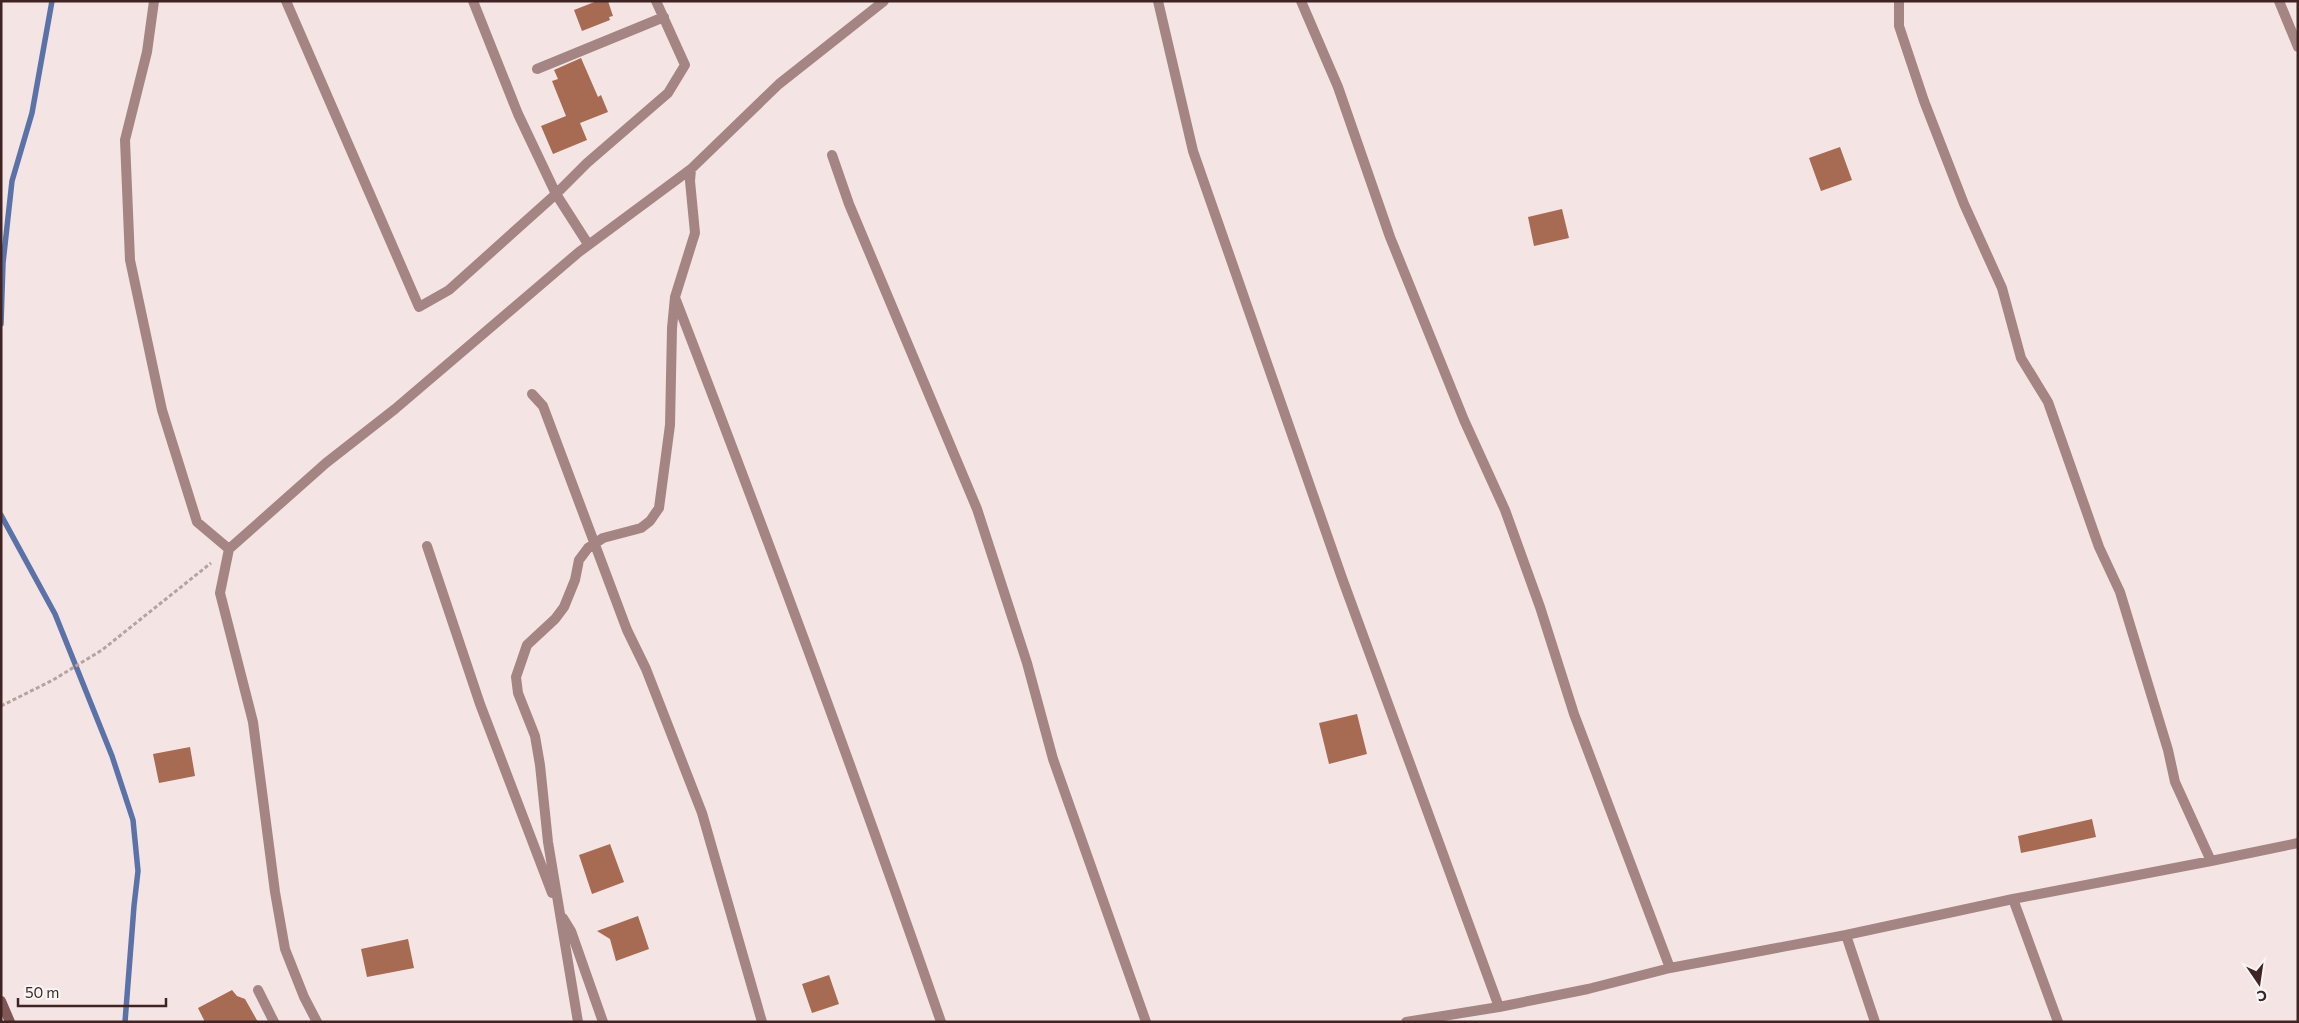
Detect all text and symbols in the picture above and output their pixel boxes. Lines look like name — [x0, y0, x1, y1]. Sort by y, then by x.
north arrow — [2234, 958, 2284, 1008]
scale bar — [18, 976, 165, 1008]
text: 50 m — [25, 983, 59, 1001]
text: С — [2255, 987, 2269, 1006]

